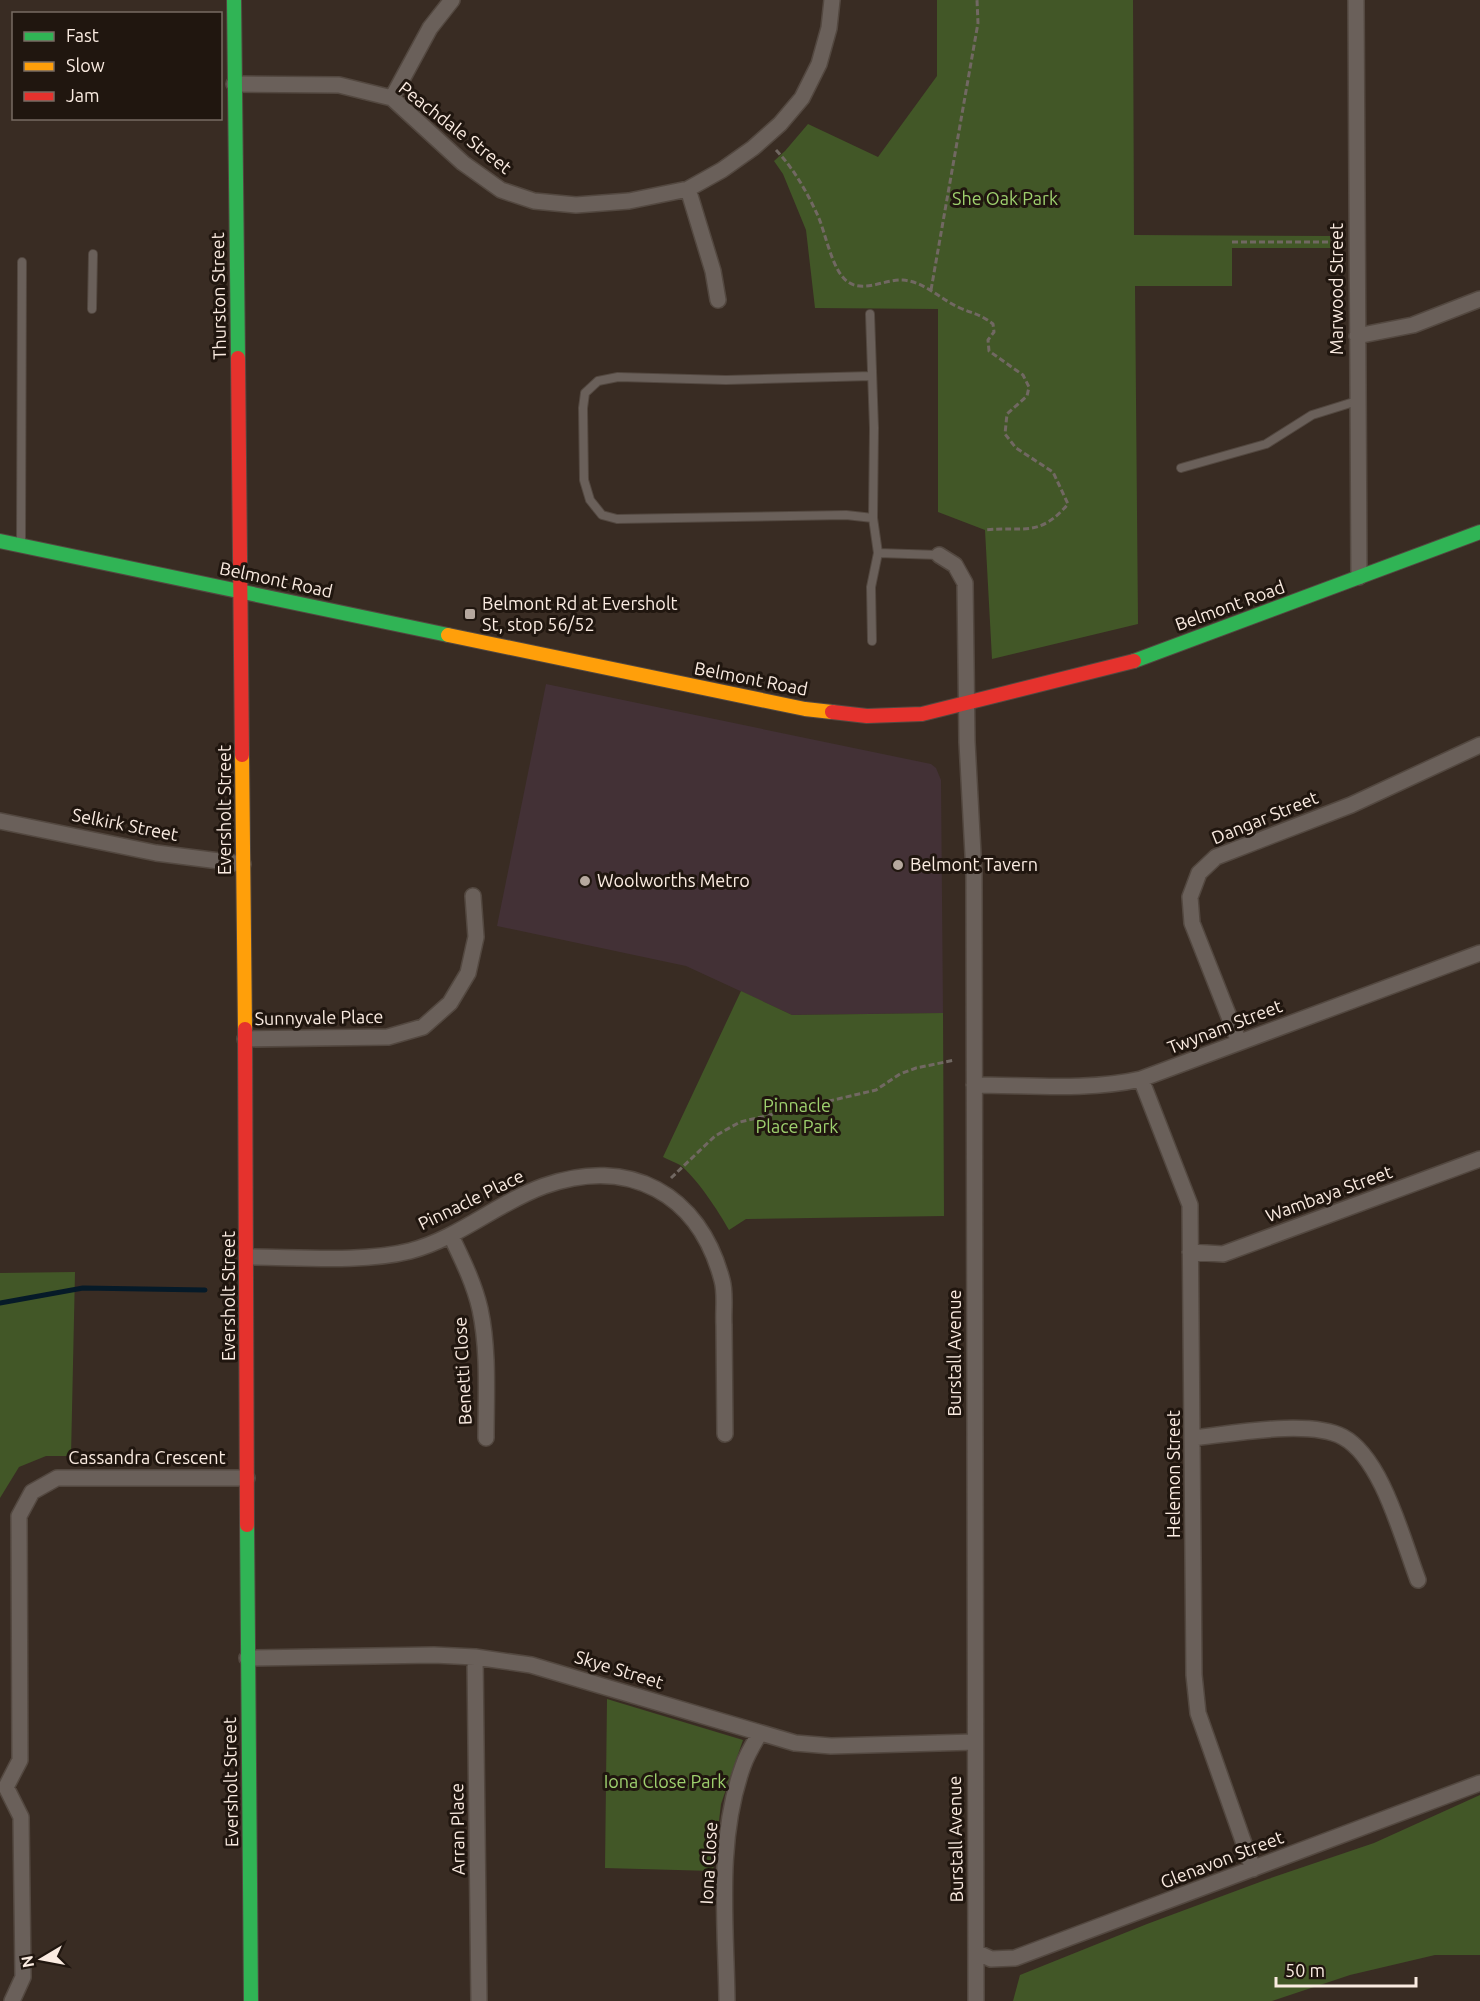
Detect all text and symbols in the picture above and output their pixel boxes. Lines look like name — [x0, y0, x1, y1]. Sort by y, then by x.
legend — [12, 12, 222, 120]
text: Fast — [66, 25, 99, 45]
text: Slow — [66, 55, 105, 75]
street label: Peachdale Street — [395, 77, 516, 177]
text: Jam — [66, 85, 100, 105]
park label: She Oak Park — [952, 188, 1058, 208]
street label: Marwood Street — [1326, 223, 1346, 355]
street label: Thurston Street — [207, 232, 229, 360]
street label: Belmont Road — [218, 557, 335, 601]
street label: Belmont Road — [1172, 576, 1287, 634]
place label: Belmont Rd at Eversholt St, stop 56/52 — [482, 593, 678, 634]
marker: Belmont Rd at Eversholt St, stop 56/52 — [463, 607, 477, 621]
street label: Belmont Road — [693, 657, 810, 699]
street label: Eversholt Street — [214, 745, 234, 875]
street label: Dangar Street — [1208, 787, 1321, 848]
street label: Selkirk Street — [70, 804, 180, 844]
place label: Belmont Tavern — [910, 854, 1038, 874]
marker: Belmont Tavern — [891, 858, 905, 872]
place label: Woolworths Metro — [597, 870, 750, 890]
marker: Woolworths Metro — [578, 874, 592, 888]
street label: Twynam Street — [1164, 995, 1285, 1057]
street label: Sunnyvale Place — [254, 1006, 384, 1028]
park label: Pinnacle Place Park — [756, 1095, 838, 1136]
street label: Wambaya Street — [1263, 1161, 1395, 1225]
street label: Pinnacle Place — [414, 1165, 527, 1233]
street label: Eversholt Street — [218, 1231, 238, 1361]
street label: Burstall Avenue — [944, 1290, 964, 1416]
street label: Benetti Close — [449, 1316, 475, 1426]
street label: Helemon Street — [1163, 1410, 1183, 1538]
street label: Cassandra Crescent — [68, 1447, 226, 1467]
street label: Skye Street — [573, 1646, 666, 1692]
street label: Eversholt Street — [219, 1717, 241, 1847]
park label: Iona Close Park — [604, 1771, 726, 1791]
street label: Burstall Avenue — [944, 1775, 966, 1903]
street label: Arran Place — [446, 1783, 468, 1875]
street label: Iona Close — [696, 1821, 720, 1905]
street label: Glenavon Street — [1157, 1826, 1286, 1892]
north arrow — [12, 1929, 72, 1989]
scale bar — [1276, 1950, 1416, 1988]
text: N — [17, 1954, 37, 1969]
text: 50 m — [1285, 1960, 1325, 1980]

